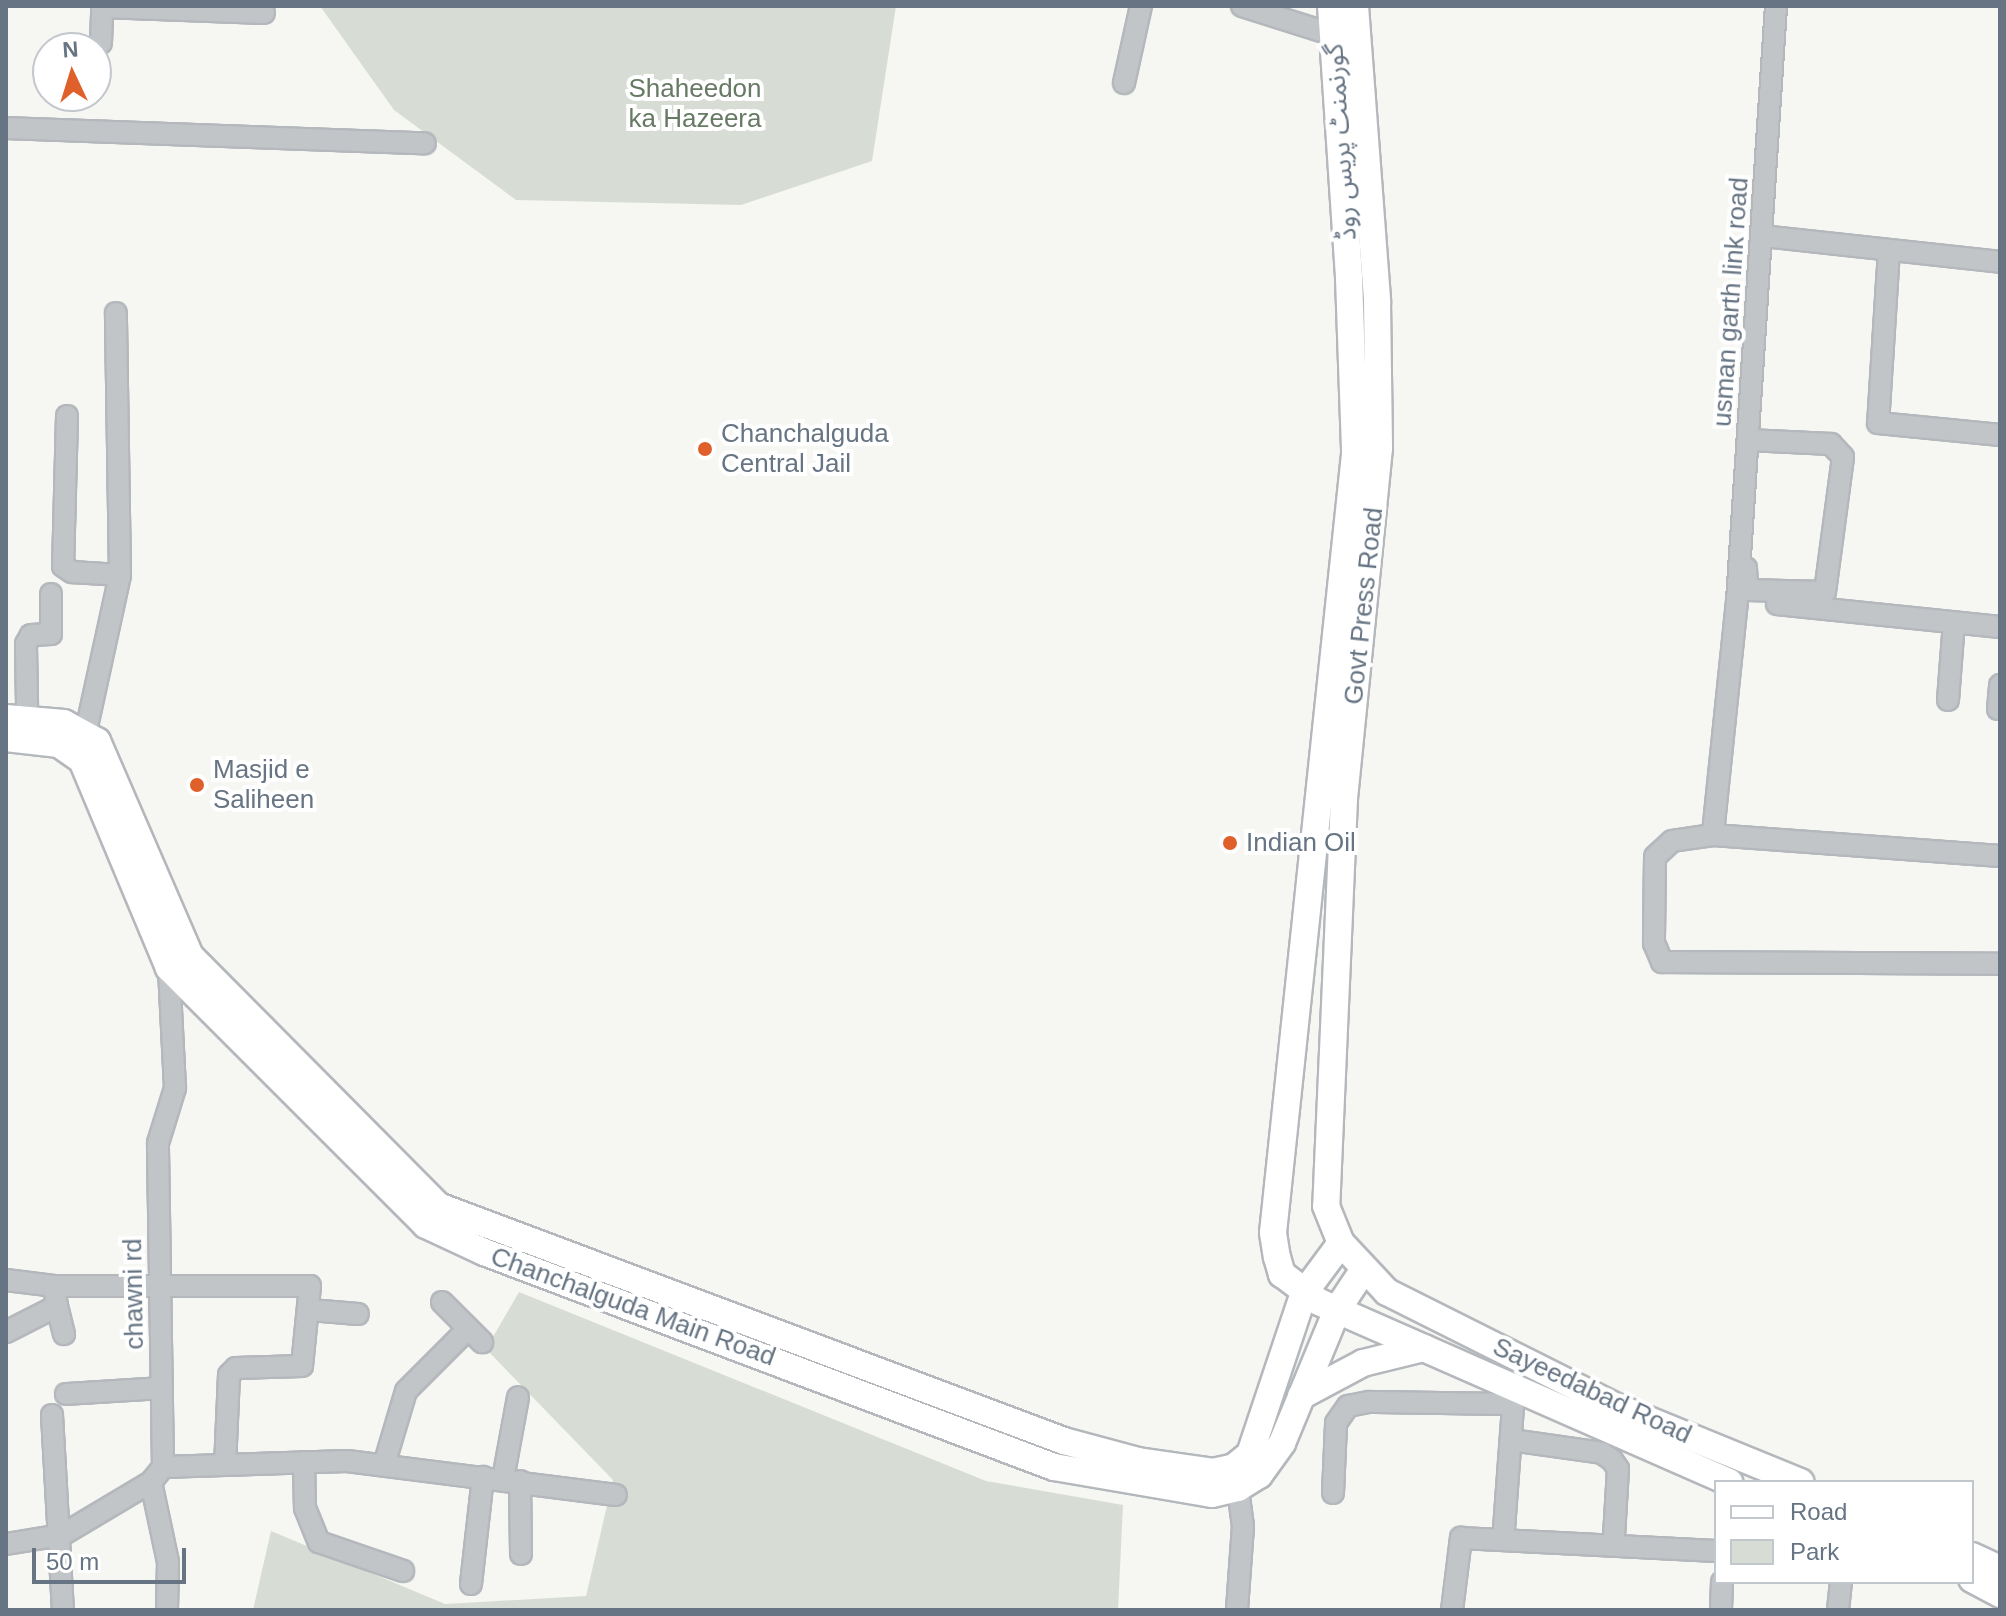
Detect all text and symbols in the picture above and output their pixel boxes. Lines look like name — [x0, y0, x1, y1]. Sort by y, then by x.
north arrow — [32, 32, 112, 112]
text: N — [62, 37, 79, 63]
street label: گورنمنٹ پریس روڈ — [1319, 43, 1363, 241]
park label: Shaheedon ka Hazeera — [628, 73, 762, 134]
street label: usman garth link road — [1707, 176, 1755, 428]
place label: Chanchalguda Central Jail — [721, 418, 889, 480]
marker: Chanchalguda Central Jail — [696, 440, 714, 458]
street label: Govt Press Road — [1338, 506, 1390, 706]
place label: Masjid e Saliheen — [213, 754, 314, 816]
marker: Masjid e Saliheen — [188, 776, 206, 794]
place label: Indian Oil — [1246, 827, 1356, 859]
marker: Indian Oil — [1221, 834, 1239, 852]
street label: chawni rd — [117, 1238, 151, 1350]
street label: Chanchalguda Main Road — [486, 1241, 780, 1373]
street label: Sayeedabad Road — [1488, 1331, 1696, 1451]
legend — [1714, 1480, 1974, 1584]
text: Road — [1790, 1498, 1847, 1525]
scale bar — [36, 1532, 190, 1582]
text: Park — [1790, 1538, 1839, 1565]
text: 50 m — [46, 1548, 99, 1575]

